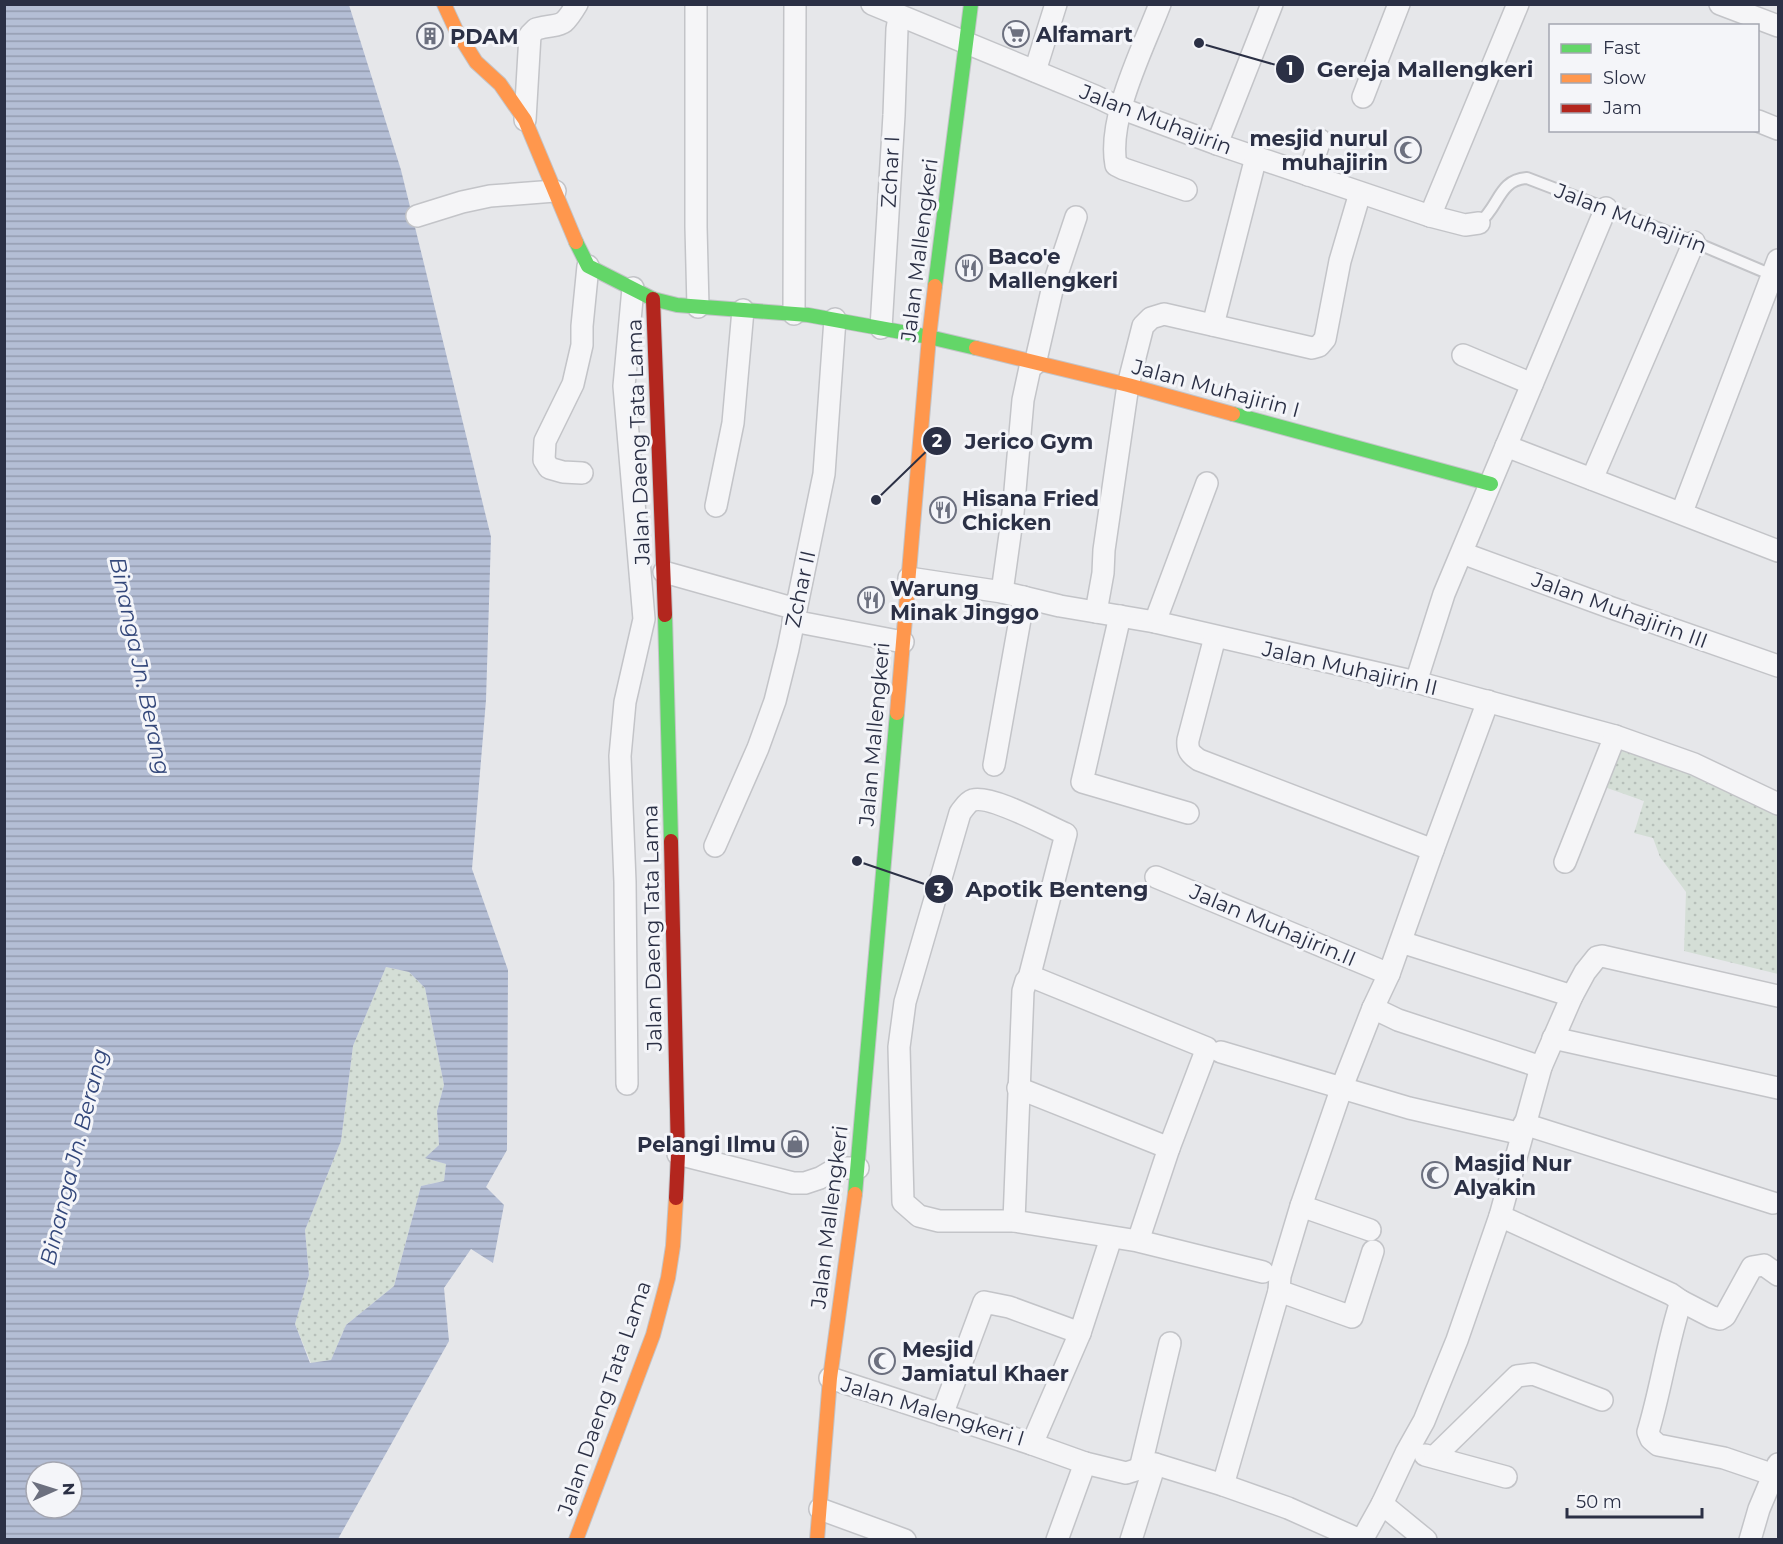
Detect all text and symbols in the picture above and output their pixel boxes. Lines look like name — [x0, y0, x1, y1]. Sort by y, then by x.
supermarket icon: Alfamart — [1001, 19, 1031, 49]
building icon: PDAM — [415, 21, 445, 51]
place label: Alfamart — [1035, 22, 1133, 47]
place label: PDAM — [450, 24, 518, 49]
legend — [1549, 24, 1759, 132]
text: Fast — [1603, 37, 1641, 59]
callout: Gereja Mallengkeri — [1275, 49, 1545, 89]
text: Gereja Mallengkeri — [1317, 56, 1533, 83]
text: 1 — [1286, 58, 1294, 80]
text: Slow — [1603, 67, 1646, 89]
street label: Jalan Muhajirin — [1075, 78, 1236, 160]
text: Jam — [1602, 97, 1642, 119]
place label: mesjid nurul muhajirin — [1250, 126, 1388, 175]
street label: Zchar I — [876, 135, 904, 209]
mosque icon: mesjid nurul muhajirin — [1393, 135, 1423, 165]
street label: Jalan Mallengkeri — [895, 157, 943, 344]
street label: Jalan Muhajirin — [1550, 177, 1711, 259]
place label: Baco'e Mallengkeri — [988, 244, 1118, 293]
restaurant icon: Baco'e Mallengkeri — [954, 253, 984, 283]
street label: Jalan Daeng Tata Lama — [621, 318, 655, 567]
street label: Jalan Muhajirin I — [1128, 353, 1303, 422]
callout: Jerico Gym — [922, 421, 1105, 461]
text: Jerico Gym — [964, 428, 1093, 455]
text: 2 — [932, 430, 943, 452]
place label: Hisana Fried Chicken — [962, 486, 1099, 535]
restaurant icon: Hisana Fried Chicken — [928, 495, 958, 525]
street label: Zchar II — [780, 548, 820, 630]
water label: Binanga Jn. Berang — [104, 554, 176, 778]
street label: Jalan Muhajirin III — [1528, 566, 1711, 653]
place label: Warung Minak Jinggo — [890, 576, 1039, 625]
restaurant icon: Warung Minak Jinggo — [856, 585, 886, 615]
street label: Jalan Muhajirin II — [1259, 635, 1440, 700]
street label: Jalan Mallengkeri — [853, 641, 894, 828]
street label: Jalan Daeng Tata Lama — [637, 805, 667, 1052]
callout: Apotik Benteng — [924, 869, 1161, 909]
text: Apotik Benteng — [965, 876, 1148, 903]
street label: Jalan Muhajirin.II — [1185, 878, 1360, 971]
text: 3 — [933, 879, 945, 901]
water label: Binanga Jn. Berang — [34, 1046, 114, 1268]
street label: Jalan Mallengkeri — [805, 1124, 853, 1311]
shop icon: Pelangi Ilmu — [780, 1129, 810, 1159]
place label: Pelangi Ilmu — [637, 1132, 776, 1157]
place label: Masjid Nur Alyakin — [1453, 1151, 1572, 1200]
mosque icon: Masjid Nur Alyakin — [1420, 1160, 1450, 1190]
street label: Jalan Daeng Tata Lama — [552, 1277, 656, 1520]
place label: Mesjid Jamiatul Khaer — [901, 1337, 1069, 1386]
mosque icon: Mesjid Jamiatul Khaer — [867, 1346, 897, 1376]
street label: Jalan Malengkeri I — [837, 1371, 1028, 1451]
north arrow — [24, 1460, 84, 1520]
scale bar — [1567, 1481, 1702, 1519]
text: N — [59, 1482, 78, 1496]
text: 50 m — [1576, 1491, 1622, 1513]

